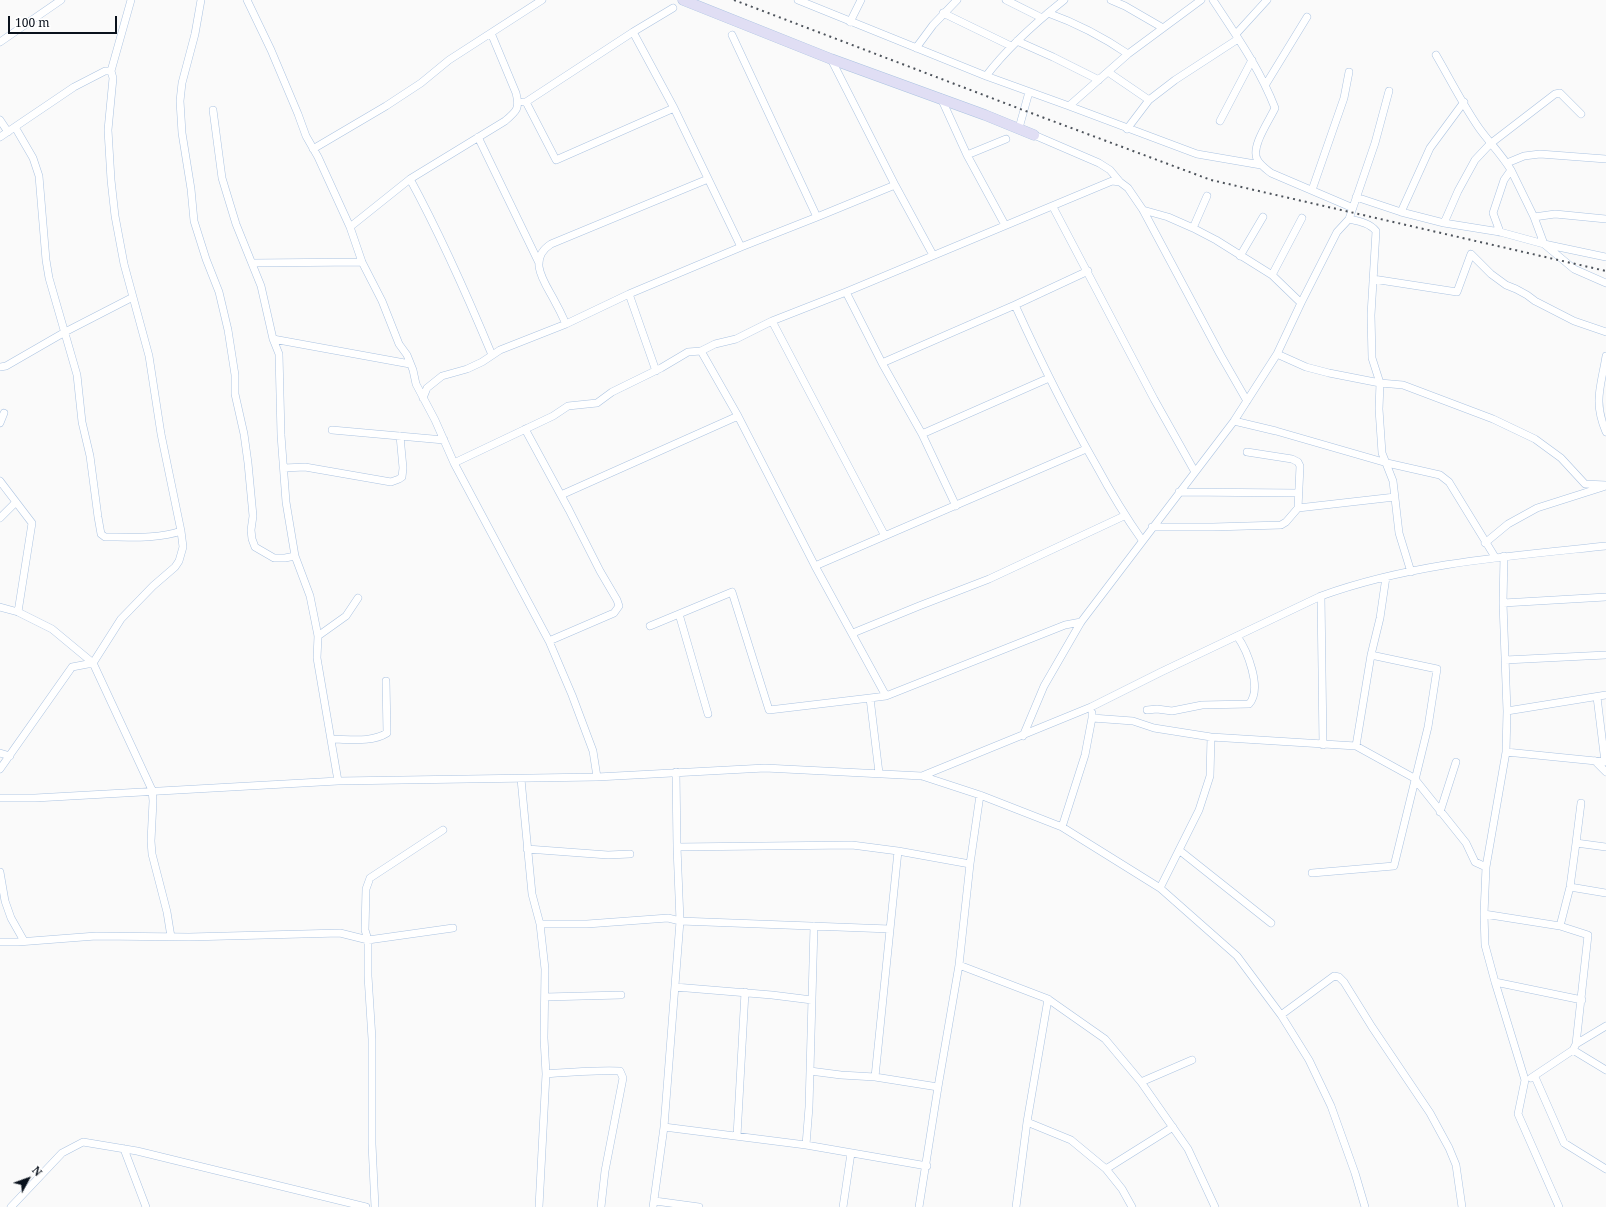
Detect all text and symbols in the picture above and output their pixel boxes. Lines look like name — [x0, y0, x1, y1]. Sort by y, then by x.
scale bar — [10, 8, 119, 34]
text: 100 m — [15, 14, 50, 31]
north arrow — [8, 1159, 48, 1199]
text: N — [29, 1163, 46, 1179]

